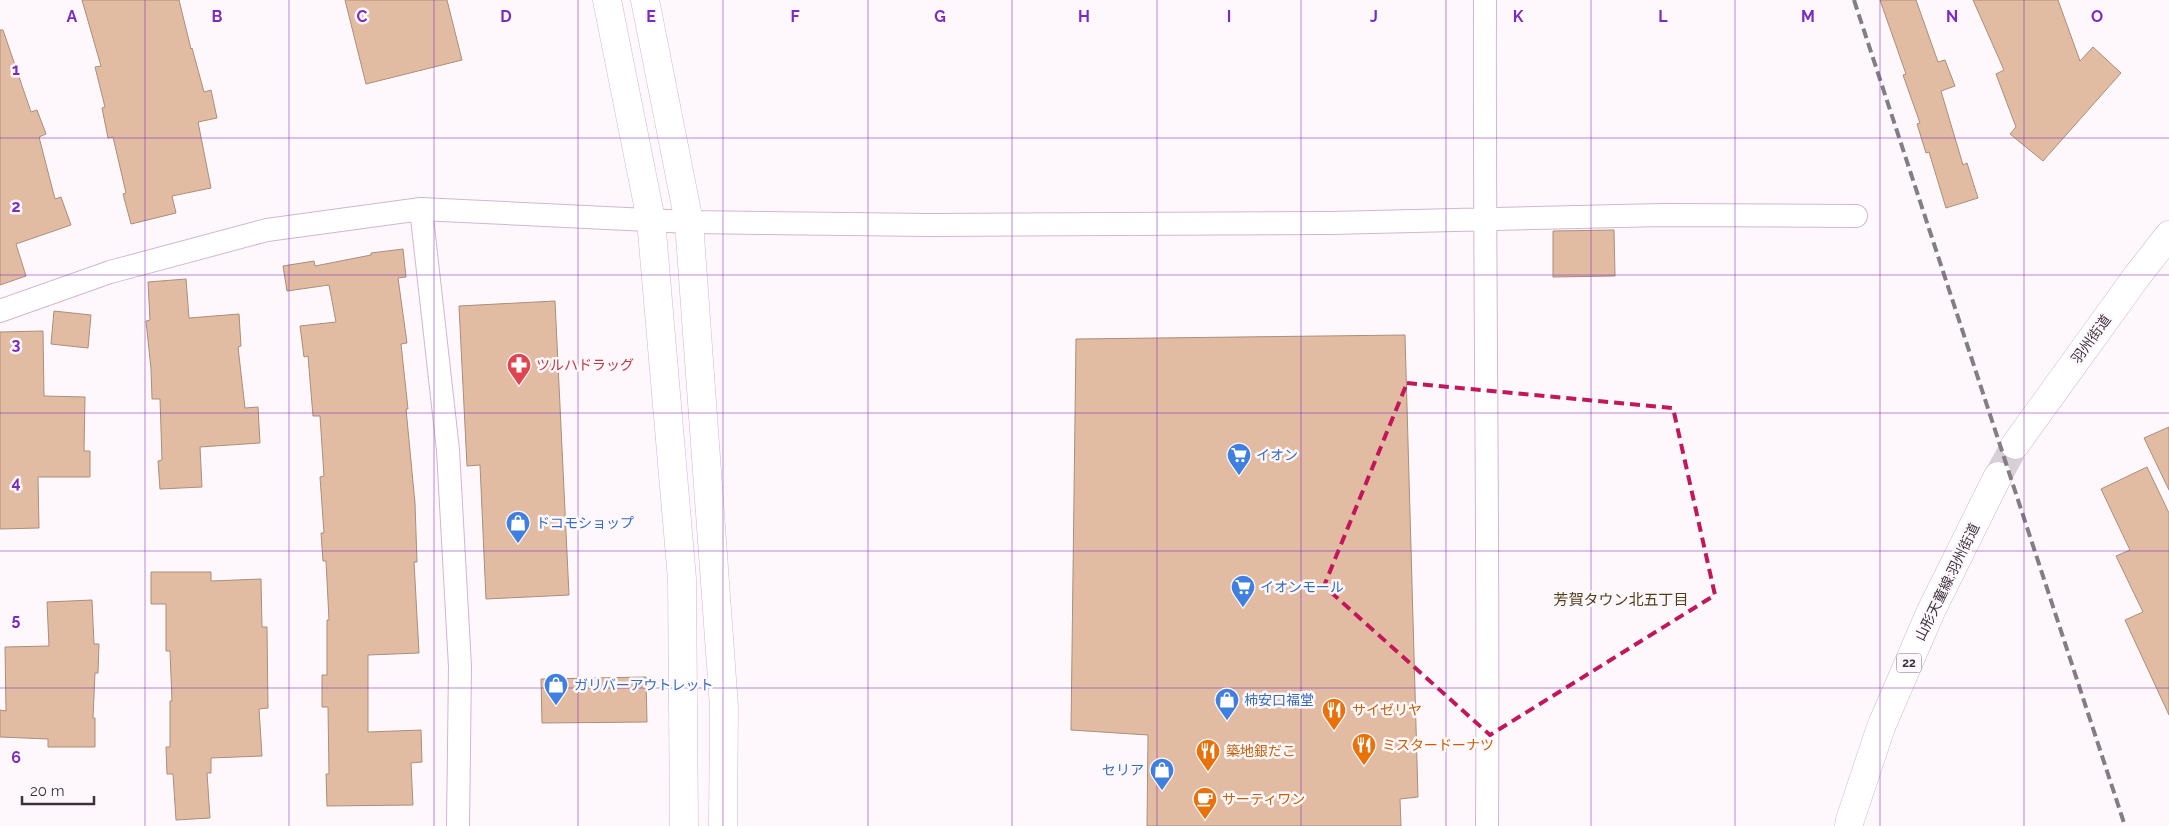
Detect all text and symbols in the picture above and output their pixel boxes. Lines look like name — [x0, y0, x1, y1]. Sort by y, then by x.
text: A — [67, 7, 78, 26]
text: B — [212, 7, 223, 26]
text: C — [357, 7, 368, 26]
text: D — [500, 7, 512, 26]
text: E — [646, 7, 656, 26]
text: F — [790, 7, 800, 26]
text: G — [934, 7, 946, 26]
text: H — [1078, 7, 1090, 26]
text: I — [1227, 7, 1231, 26]
text: J — [1370, 7, 1378, 26]
text: K — [1513, 7, 1524, 26]
text: L — [1658, 7, 1668, 26]
text: M — [1801, 7, 1815, 26]
text: N — [1946, 7, 1958, 26]
text: O — [2091, 7, 2103, 26]
text: 1 — [12, 60, 20, 79]
text: 2 — [11, 197, 21, 216]
street label: 羽州街道 — [2068, 312, 2114, 366]
text: 3 — [12, 335, 21, 354]
pharmacy icon: ツルハドラッグ — [506, 352, 532, 386]
place label: ツルハドラッグ — [536, 357, 634, 373]
supermarket icon: イオン — [1226, 442, 1252, 476]
place label: イオン — [1256, 447, 1298, 463]
text: 4 — [11, 473, 21, 492]
shop icon: ドコモショップ — [505, 510, 531, 544]
place label: ドコモショップ — [536, 515, 634, 531]
street label: 山形天童線;羽州街道 — [1912, 521, 1982, 643]
supermarket icon: イオンモール — [1230, 574, 1256, 608]
place label: イオンモール — [1260, 579, 1344, 595]
district label: 芳賀タウン北五丁目 — [1553, 591, 1689, 609]
text: 5 — [12, 610, 21, 629]
road number: 22 — [1896, 654, 1922, 672]
shop icon: ガリバーアウトレット — [543, 672, 569, 706]
place label: ガリバーアウトレット — [574, 677, 713, 693]
shop icon: 柿安口福堂 — [1214, 687, 1240, 721]
place label: 柿安口福堂 — [1244, 692, 1314, 708]
restaurant icon: サイゼリヤ — [1321, 697, 1347, 731]
place label: サイゼリヤ — [1352, 702, 1422, 718]
restaurant icon: ミスタードーナツ — [1351, 732, 1377, 766]
place label: ミスタードーナツ — [1382, 737, 1494, 753]
restaurant icon: 築地銀だこ — [1195, 738, 1221, 772]
place label: 築地銀だこ — [1226, 743, 1296, 759]
text: 6 — [11, 748, 21, 767]
shop icon: セリア — [1149, 757, 1175, 791]
place label: セリア — [1102, 762, 1144, 778]
scale bar — [22, 774, 95, 806]
text: 20 m — [30, 782, 65, 800]
cafe icon: サーティワン — [1192, 786, 1218, 820]
place label: サーティワン — [1222, 791, 1305, 807]

